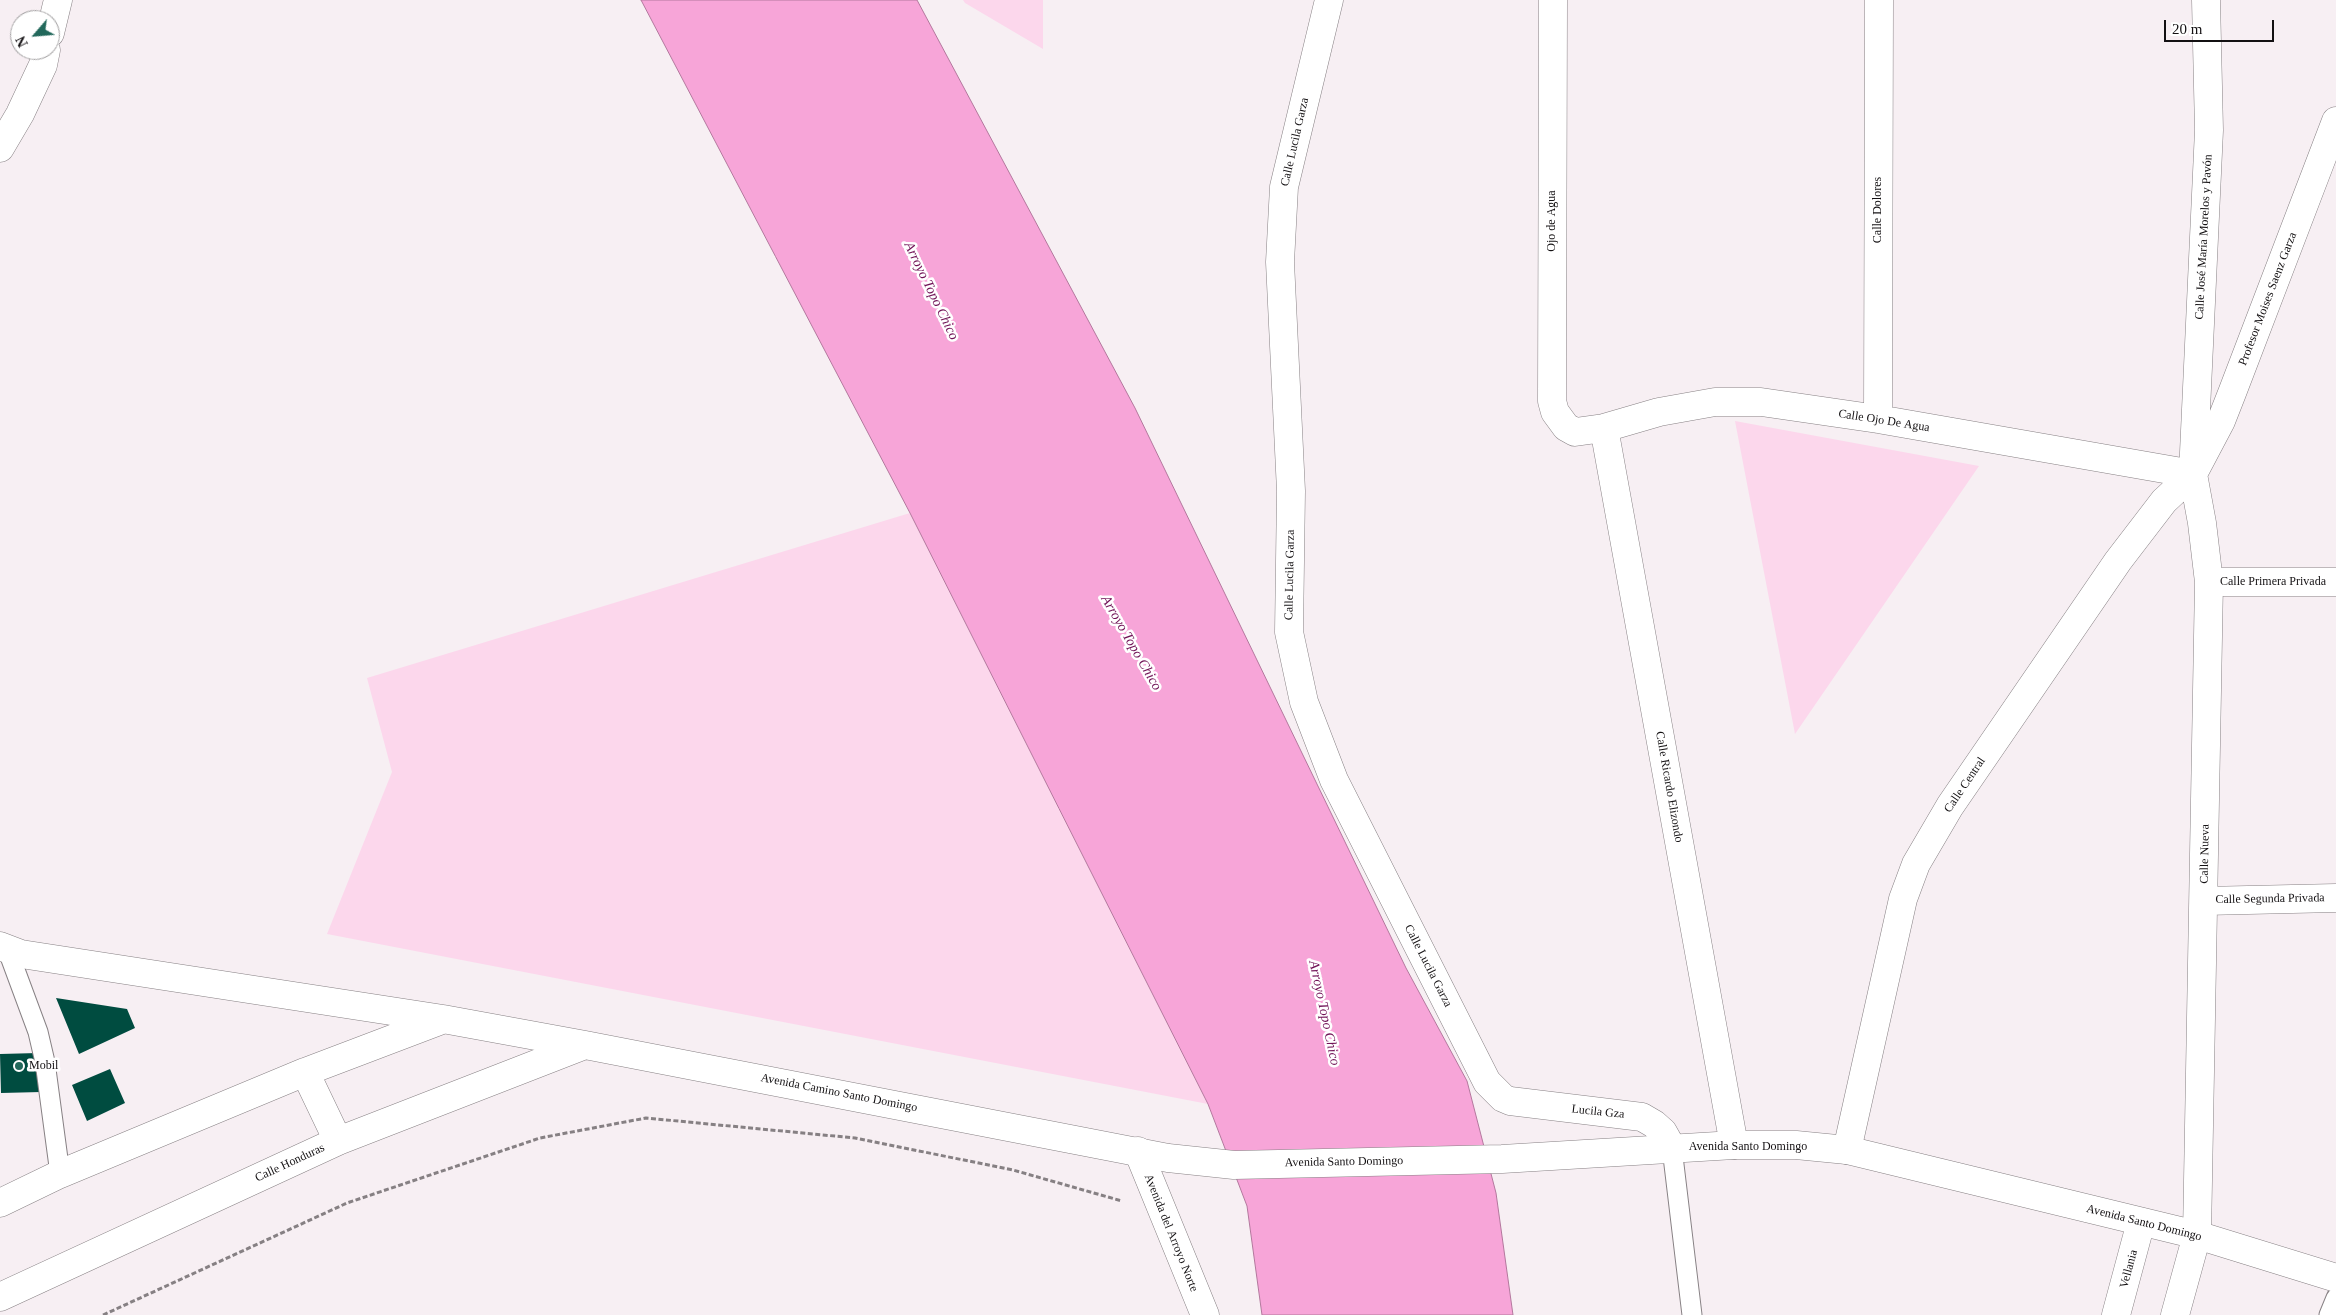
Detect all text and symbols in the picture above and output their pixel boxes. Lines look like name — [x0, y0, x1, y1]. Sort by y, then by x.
north arrow — [10, 10, 60, 60]
scale bar — [2166, 10, 2276, 42]
text: 20 m — [2172, 21, 2202, 37]
text: N — [13, 34, 31, 49]
street label: Calle Lucila Garza — [1278, 96, 1312, 188]
street label: Calle José María Morelos y Pavón — [2192, 154, 2216, 320]
street label: Calle Dolores — [1871, 177, 1885, 243]
street label: Ojo de Agua — [1545, 190, 1559, 252]
street label: Profesor Moises Saenz Garza — [2236, 230, 2300, 368]
water label: Arroyo Topo Chico — [900, 239, 962, 343]
street label: Calle Ojo De Agua — [1837, 407, 1931, 435]
street label: Calle Lucila Garza — [1282, 530, 1298, 620]
street label: Calle Primera Privada — [2220, 575, 2326, 589]
water label: Arroyo Topo Chico — [1097, 592, 1165, 694]
street label: Calle Ricardo Elizondo — [1652, 730, 1686, 844]
street label: Calle Central — [1941, 755, 1989, 815]
street label: Calle Nueva — [2197, 824, 2213, 884]
street label: Calle Segunda Privada — [2215, 891, 2325, 907]
street label: Calle Lucila Garza — [1401, 922, 1455, 1010]
water label: Arroyo Topo Chico — [1305, 959, 1343, 1067]
place label: Mobil — [29, 1059, 58, 1073]
marker: Mobil — [13, 1060, 25, 1072]
street label: Avenida Camino Santo Domingo — [759, 1071, 919, 1115]
street label: Lucila Gza — [1571, 1102, 1625, 1122]
street label: Avenida Santo Domingo — [1689, 1140, 1807, 1154]
street label: Calle Honduras — [253, 1141, 327, 1185]
street label: Avenida Santo Domingo — [1285, 1154, 1403, 1170]
street label: Avenida del Arroyo Norte — [1141, 1172, 1201, 1294]
street label: Avenida Santo Domingo — [2085, 1202, 2203, 1244]
street label: Vellania — [2117, 1248, 2141, 1290]

